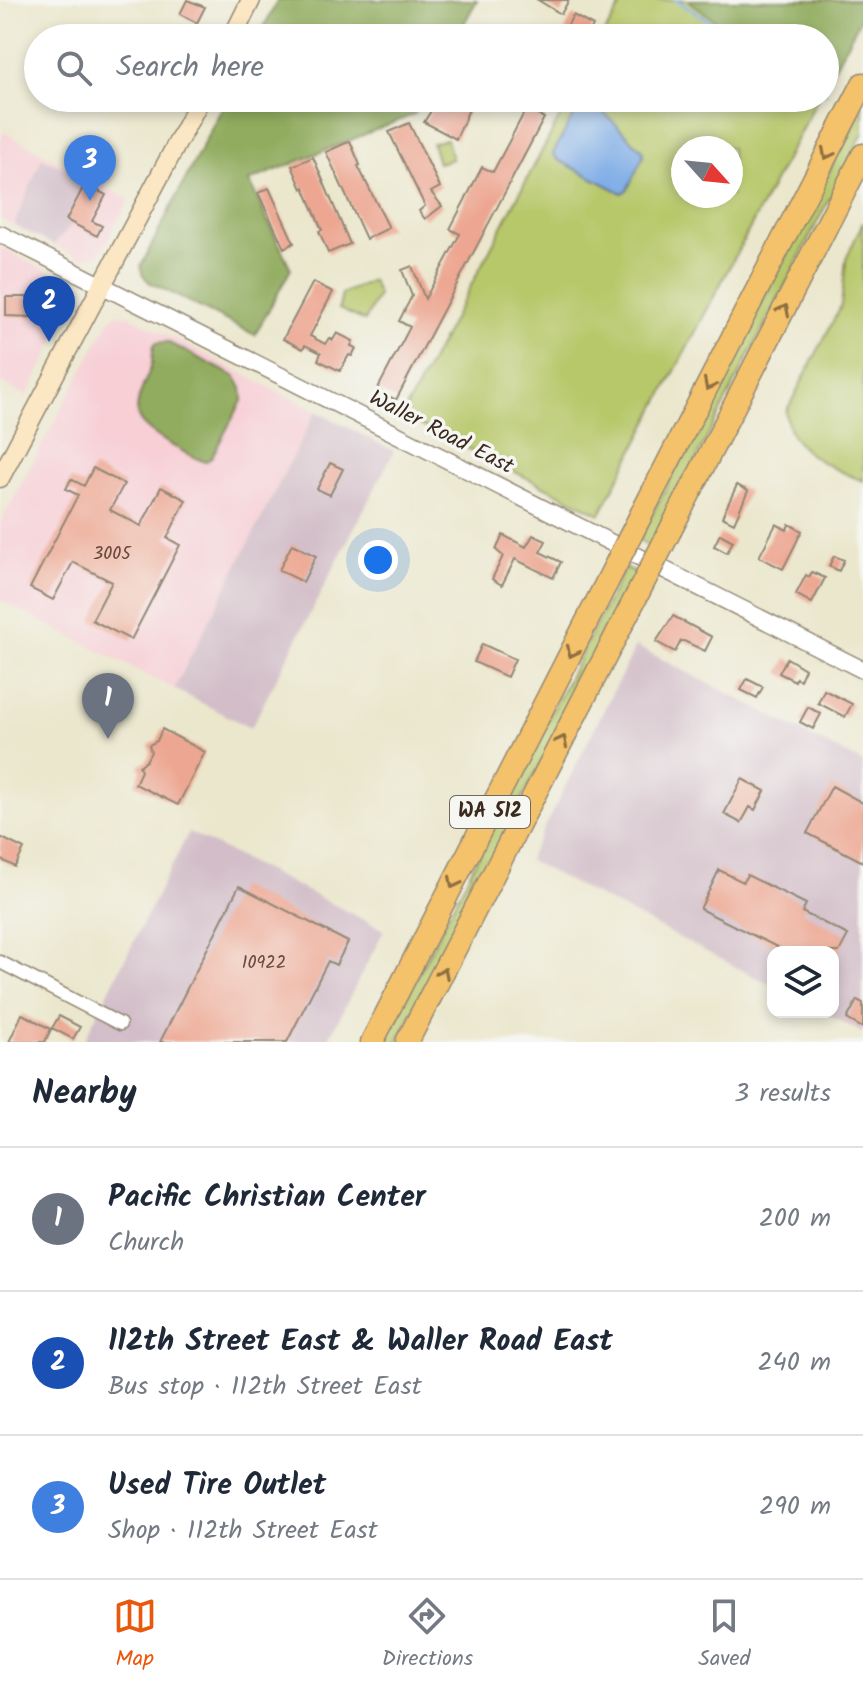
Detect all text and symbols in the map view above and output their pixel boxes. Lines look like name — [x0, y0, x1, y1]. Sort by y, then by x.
search box — [24, 24, 839, 112]
text: Search here — [116, 44, 264, 92]
icon: search — [52, 46, 96, 90]
pin: 3 — [64, 135, 116, 201]
north arrow — [671, 136, 743, 208]
one-way arrow — [822, 145, 837, 160]
pin: 2 — [23, 276, 75, 342]
one-way arrow — [774, 304, 789, 318]
one-way arrow — [703, 376, 718, 391]
street label: Waller Road East — [363, 381, 520, 485]
house number: 3005 — [93, 540, 132, 569]
your location — [358, 540, 398, 580]
one-way arrow — [567, 643, 582, 658]
pin: 1 — [82, 673, 134, 739]
one-way arrow — [552, 735, 568, 750]
road number: WA 512 — [450, 796, 530, 828]
one-way arrow — [448, 874, 463, 889]
map controls — [767, 946, 839, 1018]
button: layers — [767, 946, 839, 1018]
house number: 10922 — [242, 949, 286, 978]
one-way arrow — [433, 966, 449, 981]
text: Nearby — [32, 1067, 137, 1121]
text: 3 results — [734, 1073, 831, 1115]
text: Pacific Christian Center — [108, 1174, 426, 1222]
text: 1 — [54, 1198, 62, 1240]
text: 200 m — [759, 1198, 831, 1240]
text: Church — [108, 1222, 184, 1264]
text: 112th Street East & Waller Road East — [108, 1318, 613, 1366]
text: 2 — [50, 1342, 66, 1384]
text: 240 m — [757, 1342, 831, 1384]
text: Bus stop · 112th Street East — [108, 1366, 422, 1408]
text: Used Tire Outlet — [108, 1462, 326, 1510]
text: 3 — [51, 1486, 65, 1528]
text: 290 m — [759, 1486, 831, 1528]
text: Shop · 112th Street East — [108, 1510, 378, 1552]
tab: Map — [113, 1594, 157, 1677]
tab: Directions — [382, 1594, 473, 1677]
tab: Saved — [698, 1594, 750, 1677]

